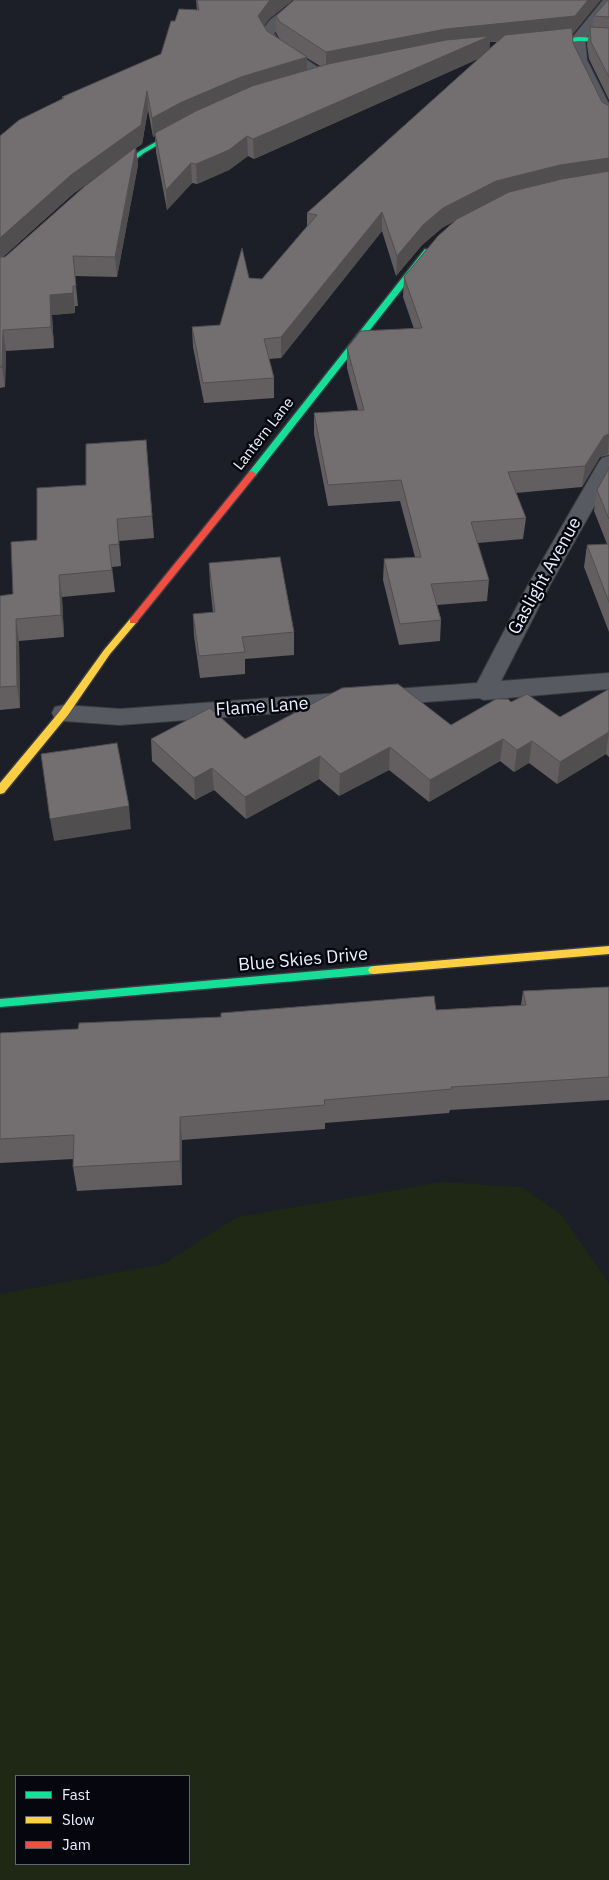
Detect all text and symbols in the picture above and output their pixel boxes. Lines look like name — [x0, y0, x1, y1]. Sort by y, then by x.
street label: Lantern Lane — [230, 394, 298, 474]
street label: Gaslight Avenue — [504, 514, 586, 638]
street label: Flame Lane — [215, 693, 309, 721]
street label: Blue Skies Drive — [237, 944, 369, 976]
legend — [15, 1775, 190, 1865]
text: Fast — [62, 1785, 90, 1804]
text: Slow — [62, 1810, 95, 1829]
text: Jam — [62, 1835, 91, 1854]

